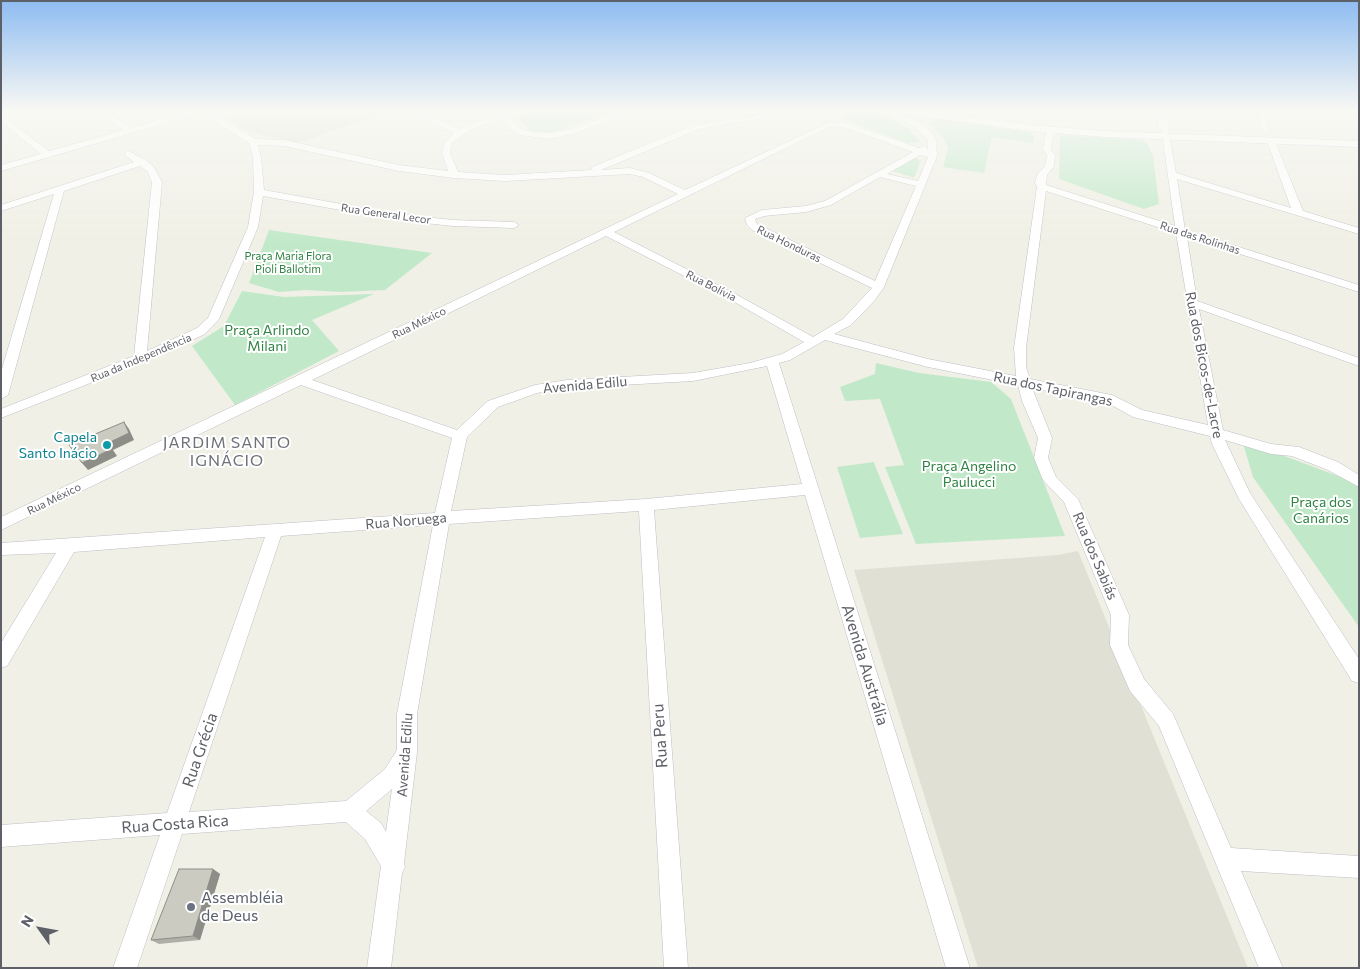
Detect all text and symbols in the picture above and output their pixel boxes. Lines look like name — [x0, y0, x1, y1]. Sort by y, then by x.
street label: Rua General Lecor — [340, 201, 432, 227]
street label: Rua das Rolinhas — [1158, 219, 1242, 257]
street label: Rua Honduras — [755, 223, 823, 265]
park label: Praça Maria Flora Pioli Ballotim — [244, 249, 332, 275]
street label: Rua Bolívia — [684, 268, 738, 304]
street label: Rua dos Bicos-de-Lacre — [1182, 290, 1226, 440]
street label: Rua México — [390, 304, 448, 342]
park label: Praça Arlindo Milani — [224, 322, 310, 354]
street label: Rua da Independência — [89, 331, 193, 385]
street label: Rua dos Tapirangas — [992, 368, 1114, 410]
street label: Avenida Edilu — [542, 373, 628, 397]
place label: Capela Santo Inácio — [19, 429, 97, 462]
district label: JARDIM SANTO IGNÁCIO — [161, 433, 293, 471]
marker: Capela Santo Inácio — [101, 439, 113, 451]
park label: Praça Angelino Paulucci — [922, 458, 1016, 491]
street label: Rua México — [25, 480, 83, 518]
park label: Praça dos Canários — [1290, 494, 1352, 526]
street label: Rua Noruega — [365, 509, 447, 533]
street label: Rua dos Sabiás — [1069, 510, 1121, 602]
street label: Avenida Austrália — [837, 602, 893, 728]
street label: Rua Peru — [648, 703, 672, 769]
street label: Rua Grécia — [178, 710, 222, 790]
street label: Avenida Edilu — [394, 712, 416, 798]
street label: Rua Costa Rica — [121, 811, 229, 837]
place label: Assembléia de Deus — [201, 888, 283, 926]
marker: Assembléia de Deus — [185, 901, 197, 913]
north arrow — [15, 904, 65, 954]
text: N — [17, 912, 37, 930]

